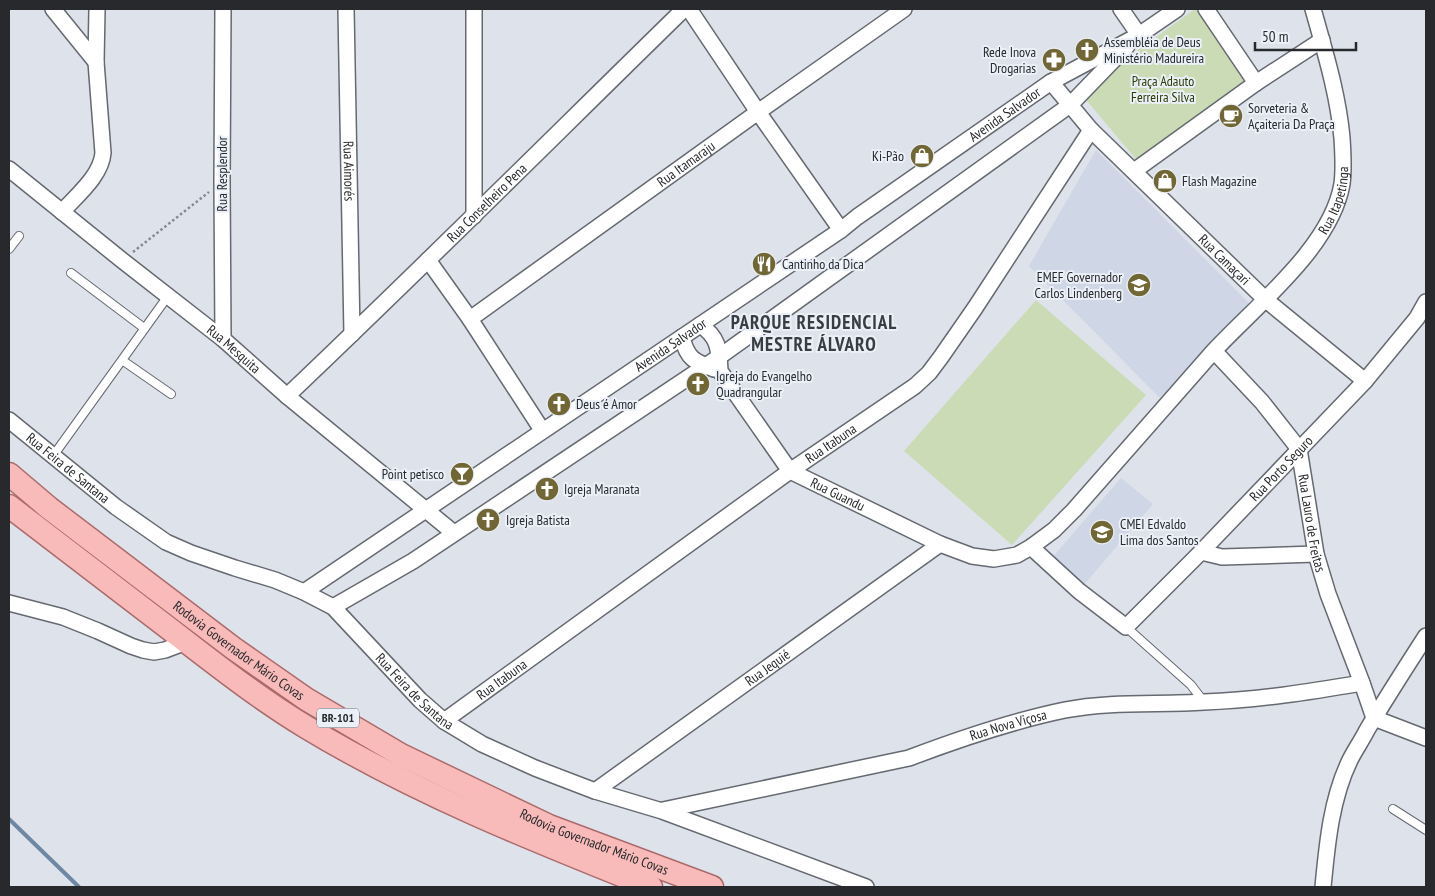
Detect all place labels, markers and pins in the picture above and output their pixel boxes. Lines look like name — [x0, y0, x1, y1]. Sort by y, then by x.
place label: Assembléia de Deus Ministério Madureira — [1104, 33, 1204, 67]
church icon: Assembléia de Deus Ministério Madureira — [1074, 37, 1100, 63]
place label: Rede Inova Drogarias — [983, 43, 1036, 77]
pharmacy icon: Rede Inova Drogarias — [1041, 47, 1067, 73]
place label: Sorveteria & Açaiteria Da Praça — [1248, 99, 1335, 133]
cafe icon: Sorveteria & Açaiteria Da Praça — [1218, 103, 1244, 129]
shop icon: Ki-Pão — [909, 143, 935, 169]
place label: Ki-Pão — [872, 147, 904, 165]
shop icon: Flash Magazine — [1152, 168, 1178, 194]
place label: Flash Magazine — [1182, 172, 1257, 190]
restaurant icon: Cantinho da Dica — [751, 251, 777, 277]
place label: Cantinho da Dica — [782, 255, 864, 273]
place label: EMEF Governador Carlos Lindenberg — [1035, 268, 1122, 302]
school or university icon: EMEF Governador Carlos Lindenberg — [1126, 272, 1152, 298]
place label: Igreja do Evangelho Quadrangular — [716, 367, 812, 401]
church icon: Igreja do Evangelho Quadrangular — [685, 371, 711, 397]
church icon: Deus é Amor — [546, 391, 572, 417]
place label: Deus é Amor — [576, 395, 637, 413]
bar icon: Point petisco — [449, 461, 475, 487]
place label: Point petisco — [382, 465, 444, 483]
church icon: Igreja Maranata — [534, 476, 560, 502]
place label: Igreja Maranata — [564, 480, 640, 498]
church icon: Igreja Batista — [475, 507, 501, 533]
place label: Igreja Batista — [506, 511, 570, 529]
place label: CMEI Edvaldo Lima dos Santos — [1120, 515, 1199, 549]
school or university icon: CMEI Edvaldo Lima dos Santos — [1089, 519, 1115, 545]

